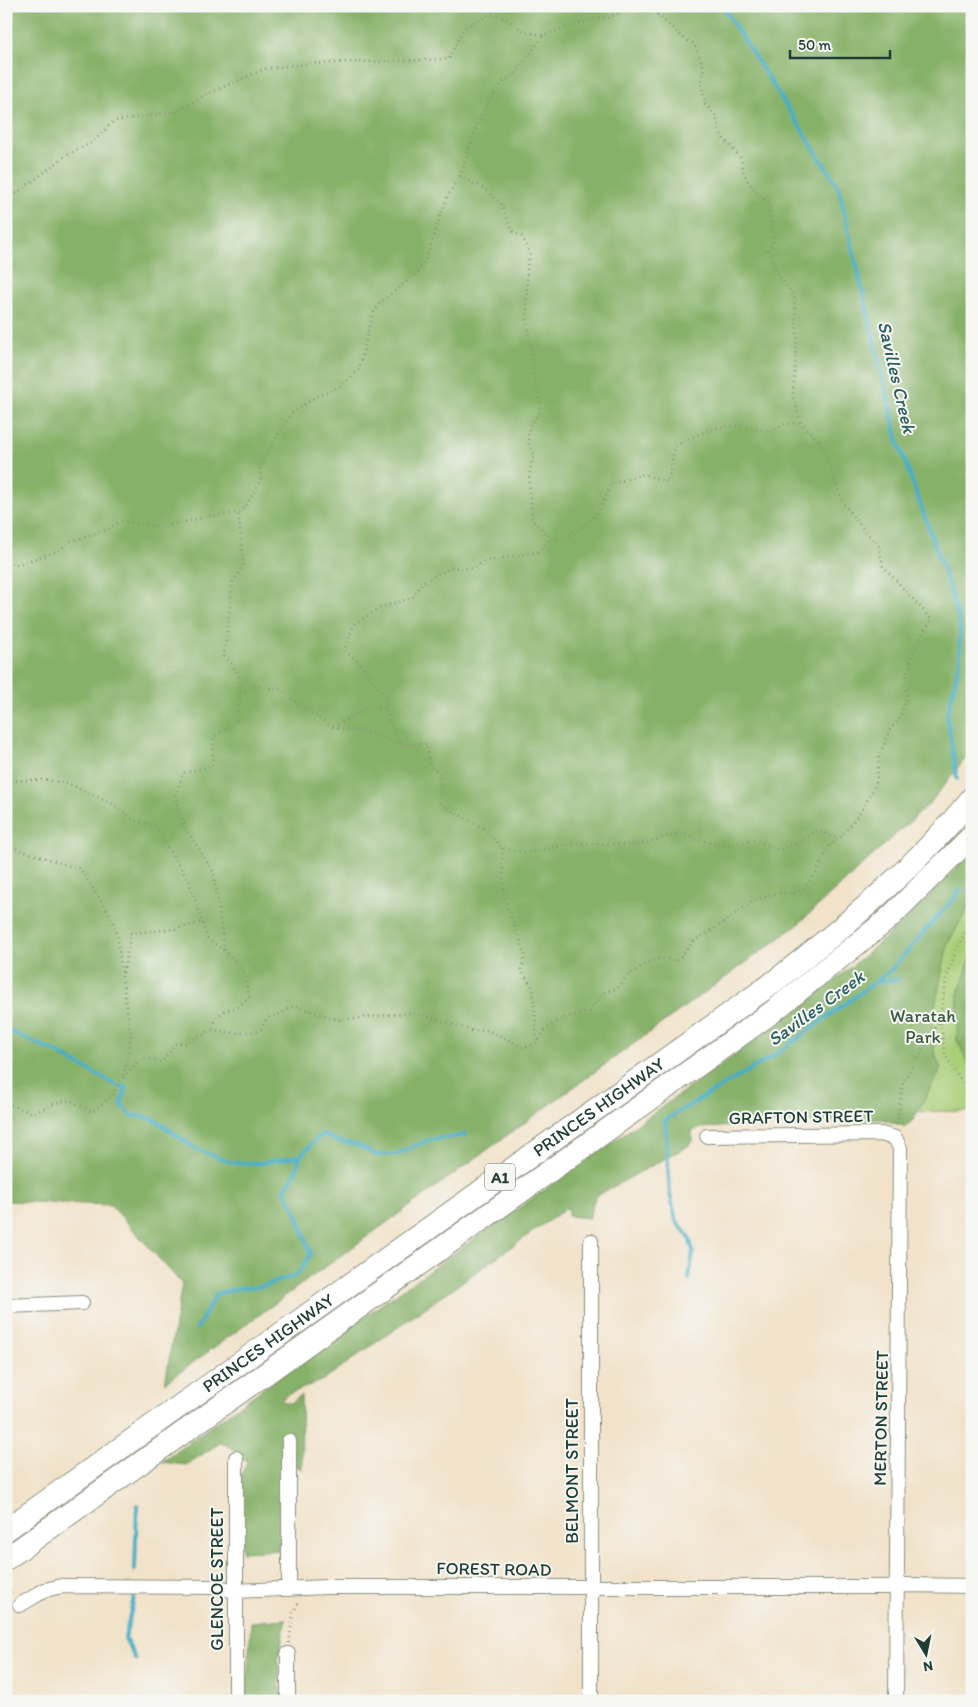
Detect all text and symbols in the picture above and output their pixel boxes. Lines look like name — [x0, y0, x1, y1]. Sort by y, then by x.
scale bar — [790, 28, 890, 60]
text: 50 m — [798, 36, 831, 54]
water label: Savilles Creek — [873, 319, 921, 436]
water label: Savilles Creek — [763, 964, 870, 1051]
park label: Waratah Park — [890, 1005, 956, 1048]
street label: PRINCES HIGHWAY — [529, 1052, 669, 1162]
street label: GRAFTON STREET — [728, 1105, 874, 1129]
road number: A1 — [485, 1164, 515, 1190]
street label: PRINCES HIGHWAY — [198, 1288, 339, 1397]
street label: MERTON STREET — [869, 1350, 893, 1486]
street label: BELMONT STREET — [561, 1398, 583, 1544]
street label: GLENCOE STREET — [206, 1507, 228, 1651]
street label: FOREST ROAD — [436, 1557, 552, 1581]
north arrow — [900, 1630, 950, 1680]
text: N — [922, 1657, 934, 1676]

